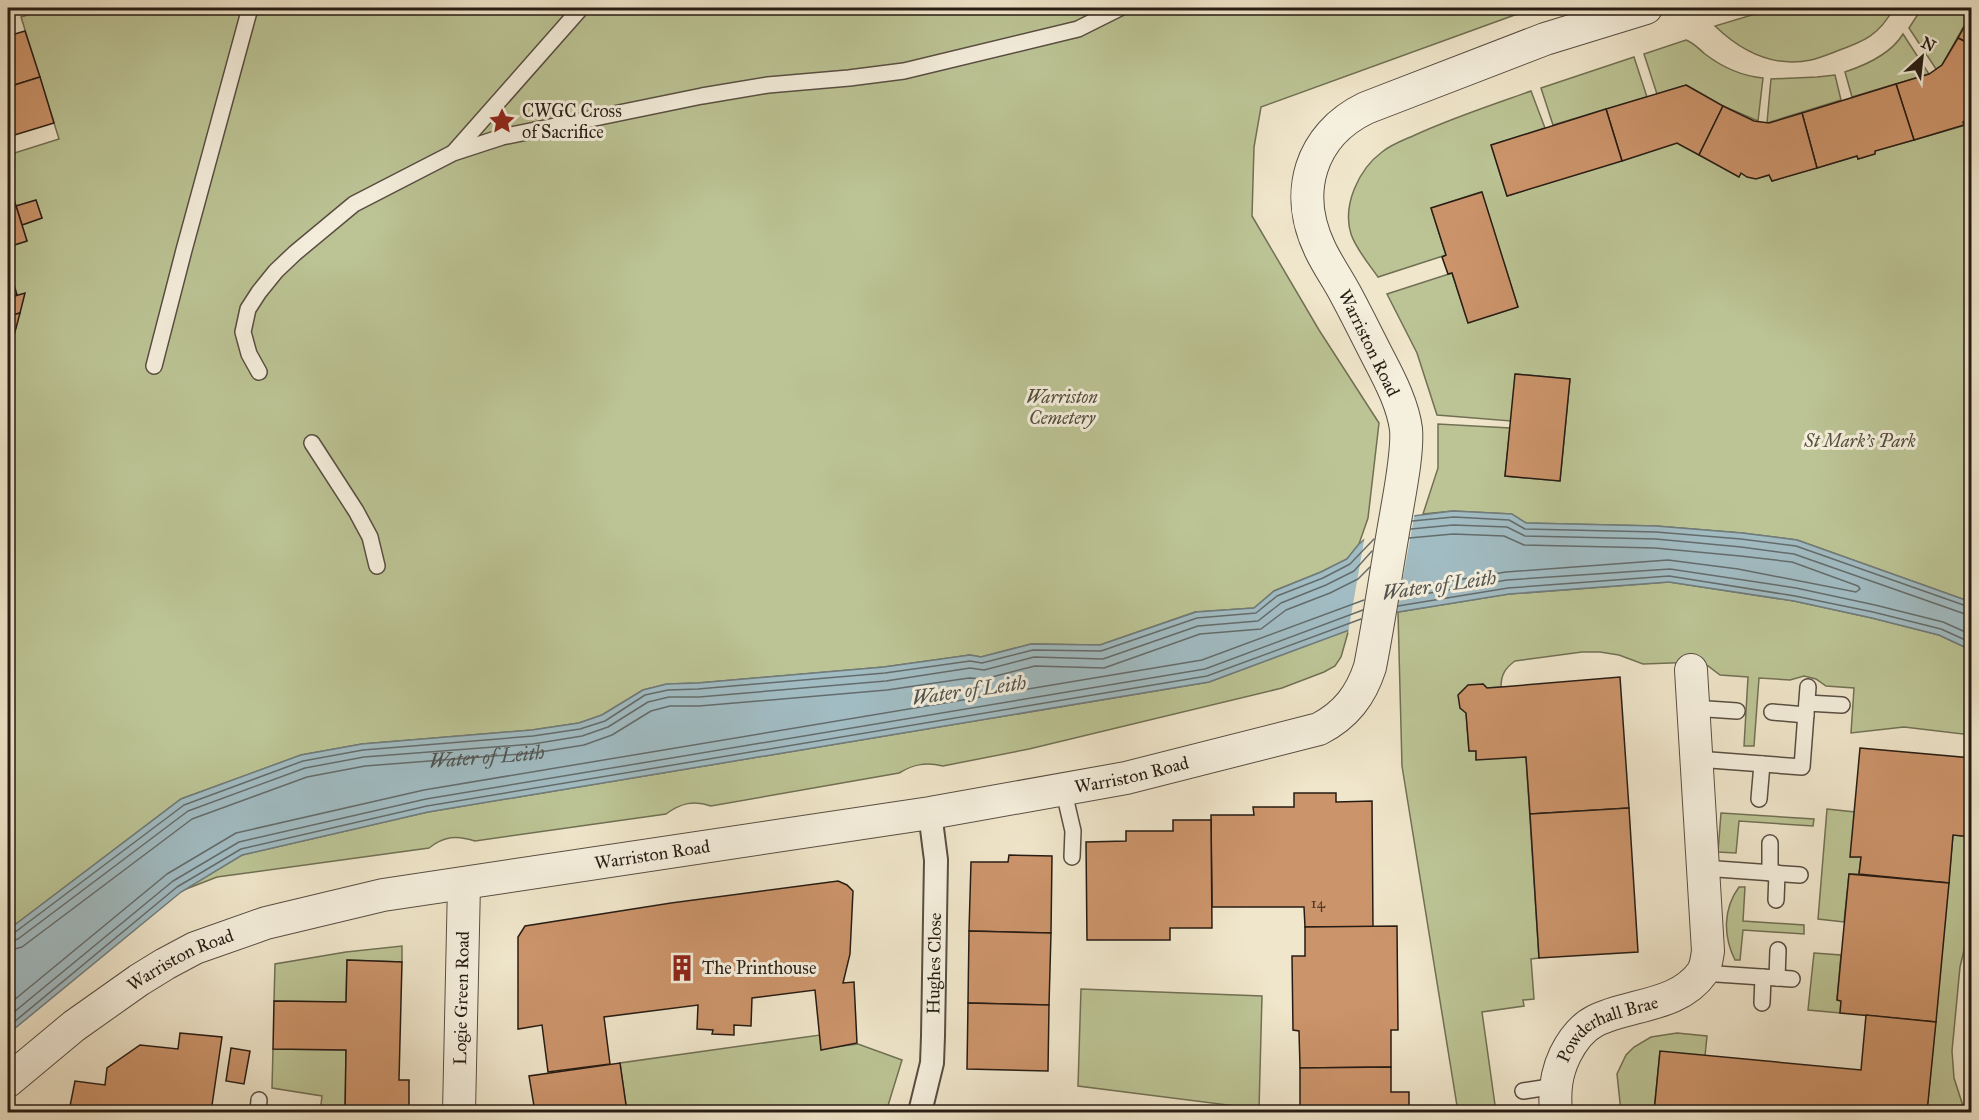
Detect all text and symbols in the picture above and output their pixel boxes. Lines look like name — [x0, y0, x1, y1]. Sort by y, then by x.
north arrow — [1892, 27, 1952, 87]
text: N — [1918, 33, 1939, 56]
place label: CWGC Cross of Sacrifice — [522, 100, 622, 143]
place icon: CWGC Cross of Sacrifice — [487, 106, 517, 136]
street label: Warriston Road — [1334, 286, 1404, 400]
park label: Warriston Cemetery — [1026, 386, 1098, 429]
park label: St Mark's Park — [1803, 430, 1916, 452]
water label: Water of Leith — [1380, 565, 1498, 605]
water label: Water of Leith — [910, 670, 1028, 710]
water label: Water of Leith — [428, 739, 546, 773]
street label: Warriston Road — [1073, 751, 1191, 798]
street label: Warriston Road — [593, 835, 712, 874]
house number: 14 — [1311, 894, 1326, 912]
street label: Hughes Close — [922, 912, 946, 1015]
street label: Warriston Road — [123, 924, 237, 996]
street label: Logie Green Road — [449, 931, 474, 1065]
building icon: The Printhouse — [667, 953, 697, 983]
place label: The Printhouse — [702, 957, 816, 979]
street label: Powderhall Brae — [1552, 991, 1661, 1066]

